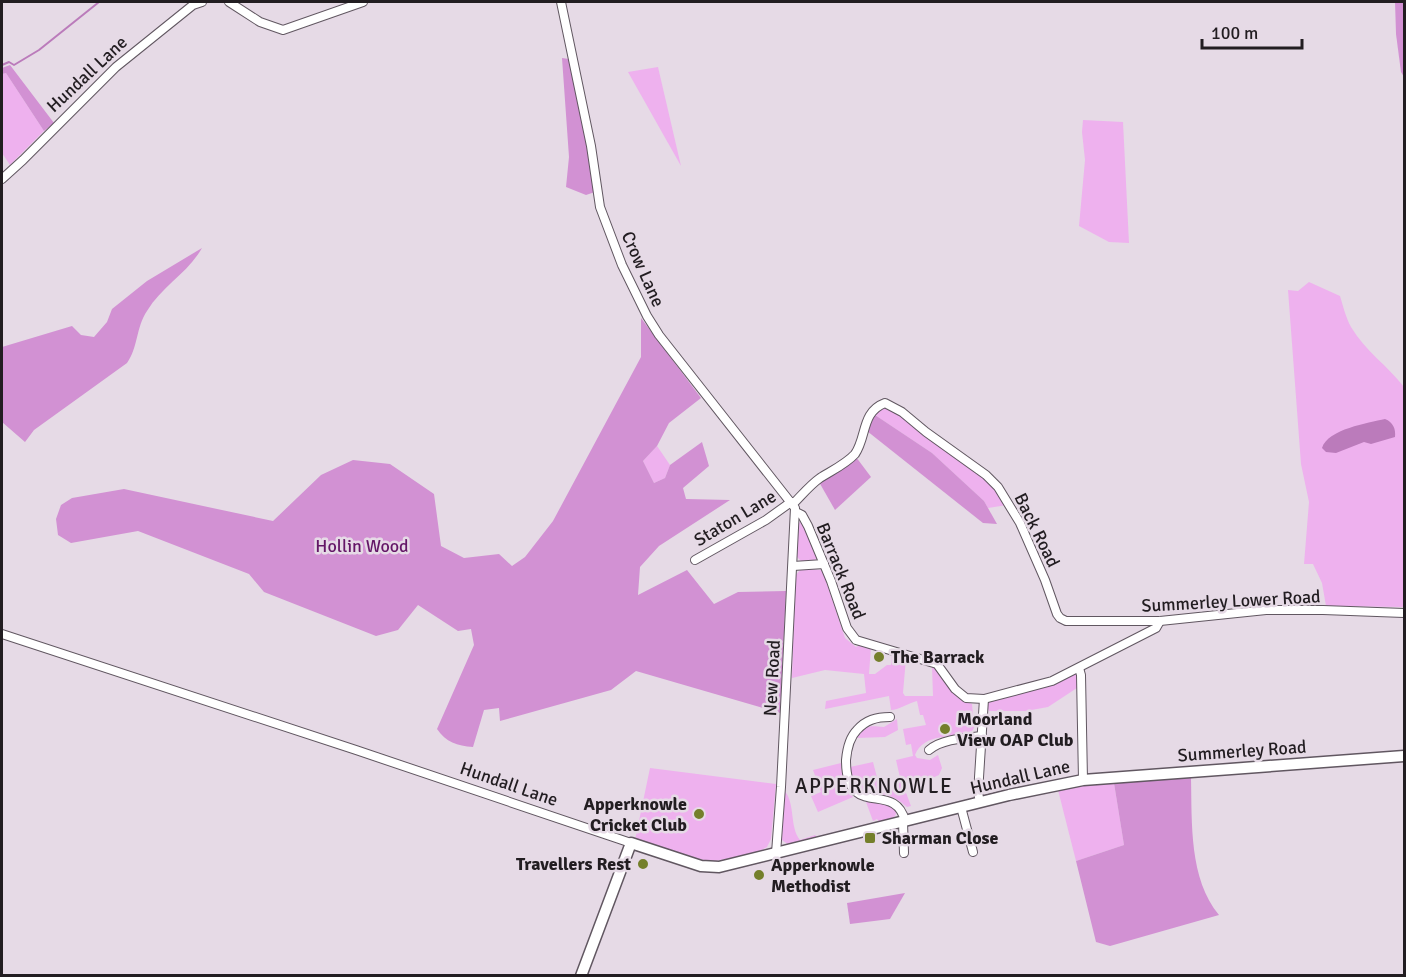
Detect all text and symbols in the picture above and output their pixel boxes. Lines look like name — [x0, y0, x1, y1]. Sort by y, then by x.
scale bar — [1202, 12, 1302, 50]
text: 100 m — [1211, 22, 1258, 44]
street label: Hundall Lane — [42, 31, 132, 117]
street label: Crow Lane — [617, 228, 669, 310]
street label: Staton Lane — [690, 485, 780, 551]
street label: Back Road — [1010, 489, 1064, 571]
street label: Barrack Road — [812, 520, 870, 622]
park label: Hollin Wood — [315, 535, 409, 557]
street label: Summerley Lower Road — [1141, 585, 1321, 617]
street label: New Road — [759, 639, 785, 717]
place label: The Barrack — [891, 646, 985, 668]
marker: The Barrack — [872, 650, 886, 664]
place label: Moorland View OAP Club — [957, 708, 1074, 751]
marker: Moorland View OAP Club — [938, 722, 952, 736]
street label: Summerley Road — [1177, 736, 1307, 766]
street label: Hundall Lane — [968, 755, 1072, 799]
street label: Hundall Lane — [457, 757, 561, 811]
district label: APPERKNOWLE — [795, 773, 953, 799]
place label: Apperknowle Cricket Club — [583, 793, 687, 836]
marker: Apperknowle Cricket Club — [692, 807, 706, 821]
place label: Sharman Close — [882, 827, 999, 849]
marker: Sharman Close — [863, 831, 877, 845]
place label: Travellers Rest — [516, 853, 631, 875]
place label: Apperknowle Methodist — [771, 854, 875, 897]
marker: Travellers Rest — [636, 857, 650, 871]
marker: Apperknowle Methodist — [752, 868, 766, 882]

